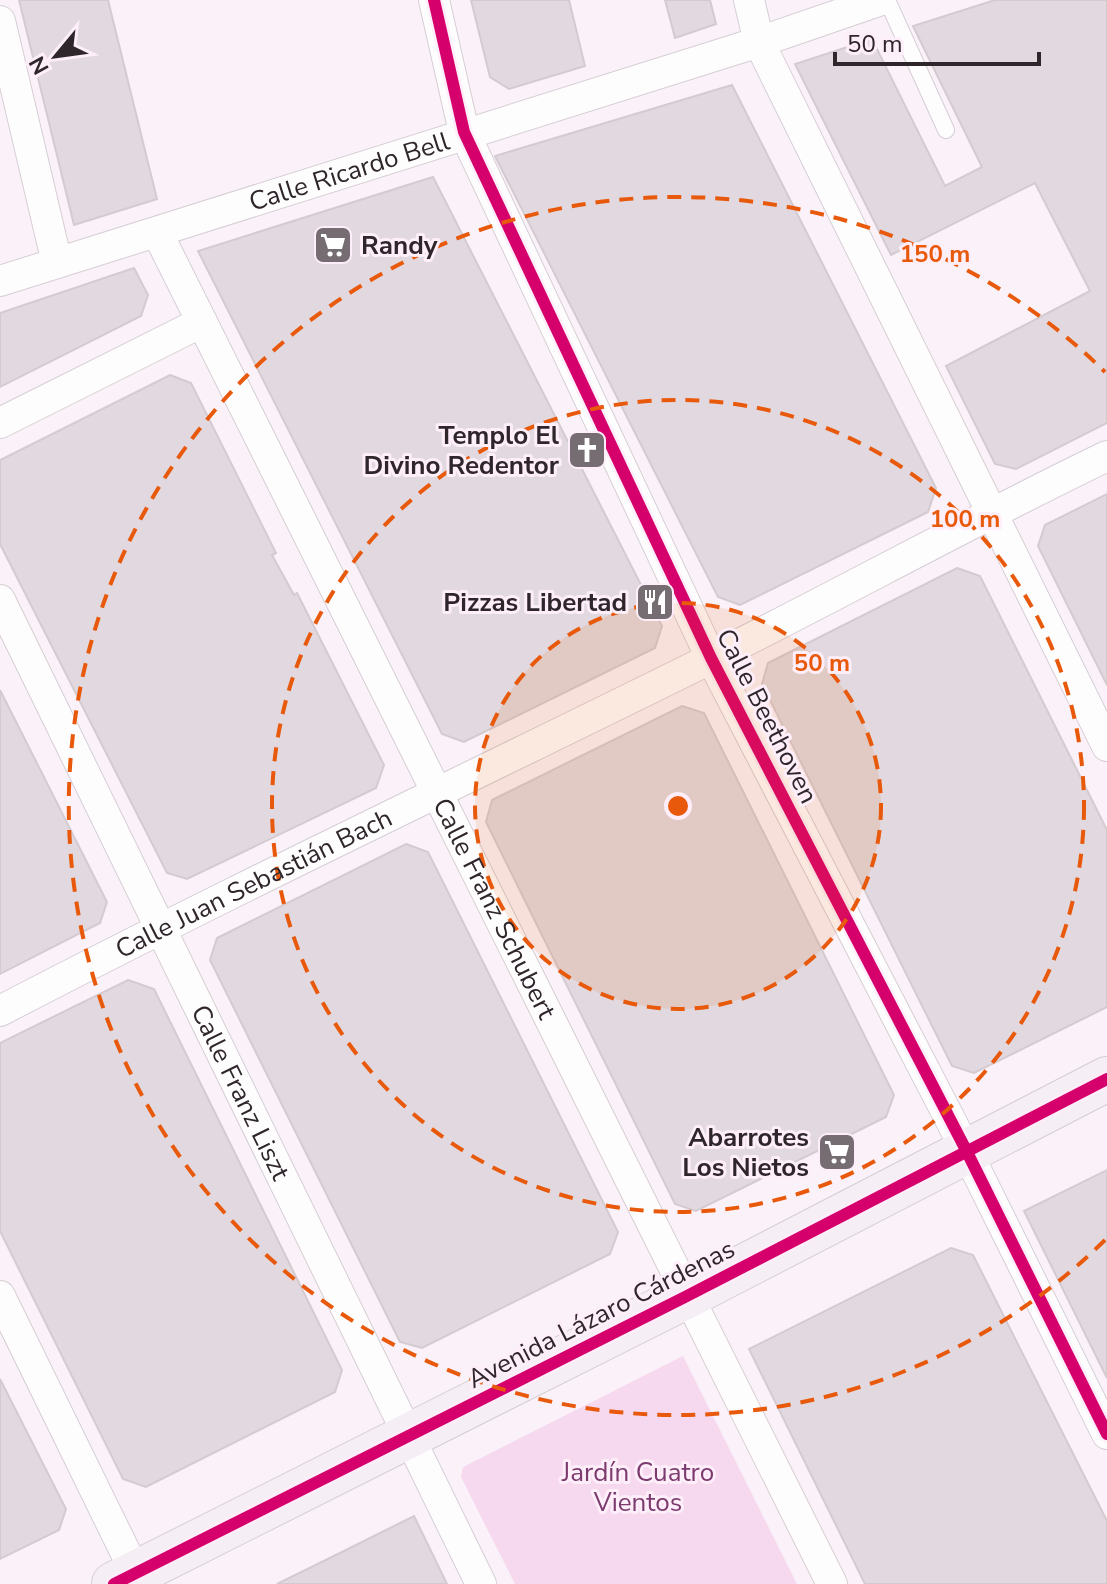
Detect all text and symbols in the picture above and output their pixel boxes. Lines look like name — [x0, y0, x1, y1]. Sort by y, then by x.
north arrow — [16, 16, 96, 96]
scale bar — [835, 16, 1039, 66]
text: 50 m — [847, 28, 903, 60]
text: N — [22, 51, 56, 80]
street label: Calle Ricardo Bell — [245, 123, 454, 219]
supermarket icon: Randy — [312, 224, 354, 266]
place label: Randy — [361, 228, 438, 263]
text: 150 m — [900, 238, 970, 270]
place label: Templo El Divino Redentor — [364, 418, 560, 483]
church icon: Templo El Divino Redentor — [566, 429, 608, 471]
text: 100 m — [930, 503, 1000, 535]
restaurant icon: Pizzas Libertad — [634, 581, 676, 623]
place label: Pizzas Libertad — [443, 585, 627, 620]
street label: Calle Beethoven — [708, 623, 826, 809]
text: 50 m — [794, 647, 850, 679]
street label: Calle Franz Schubert — [425, 792, 565, 1026]
centre of rings — [664, 792, 692, 820]
street label: Calle Juan Sebastián Bach — [109, 800, 398, 966]
street label: Calle Franz Liszt — [183, 999, 299, 1187]
place label: Abarrotes Los Nietos — [682, 1120, 809, 1185]
supermarket icon: Abarrotes Los Nietos — [816, 1131, 858, 1173]
street label: Avenida Lázaro Cárdenas — [461, 1231, 741, 1397]
park label: Jardín Cuatro Vientos — [561, 1455, 714, 1520]

